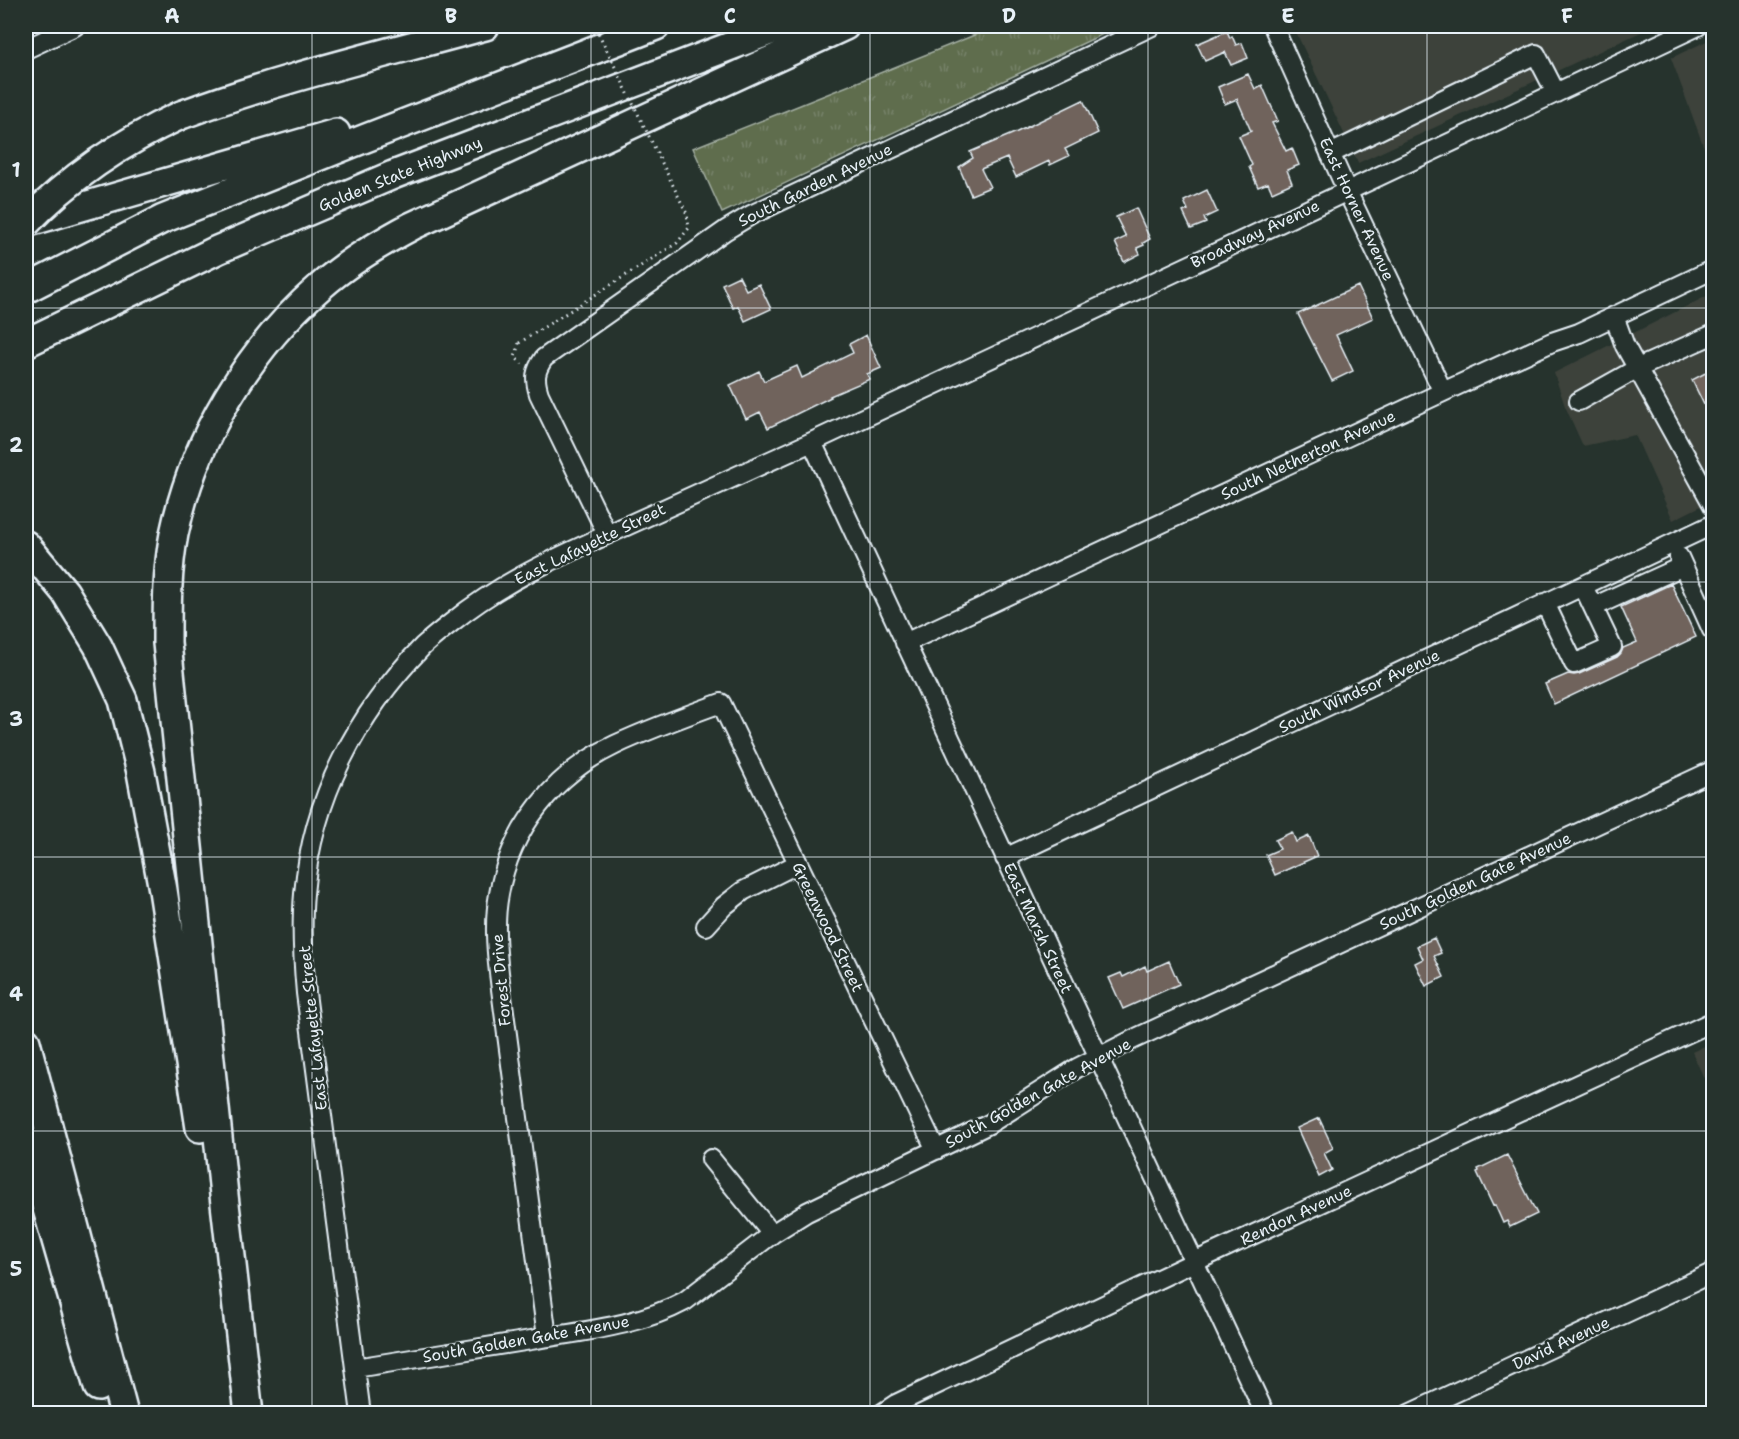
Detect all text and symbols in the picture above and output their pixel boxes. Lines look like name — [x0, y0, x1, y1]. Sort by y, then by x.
text: A — [164, 3, 180, 29]
text: B — [445, 3, 457, 29]
text: C — [724, 3, 736, 29]
text: D — [1002, 3, 1016, 29]
text: E — [1281, 3, 1295, 29]
text: F — [1561, 3, 1573, 29]
street label: Golden State Highway — [315, 132, 485, 216]
street label: East Horner Avenue — [1315, 134, 1399, 284]
street label: South Garden Avenue — [734, 139, 896, 231]
text: 1 — [11, 157, 21, 183]
street label: Broadway Avenue — [1187, 195, 1323, 273]
street label: South Netherton Avenue — [1217, 405, 1399, 505]
text: 2 — [9, 432, 23, 458]
street label: East Lafayette Street — [511, 498, 669, 590]
street label: South Windsor Avenue — [1275, 644, 1443, 738]
text: 3 — [9, 706, 23, 732]
street label: South Golden Gate Avenue — [1376, 827, 1574, 935]
street label: Greenwood Street — [787, 859, 869, 995]
street label: East Marsh Street — [999, 859, 1077, 997]
street label: Forest Drive — [487, 933, 515, 1027]
street label: East Lafayette Street — [294, 945, 332, 1111]
text: 4 — [9, 981, 23, 1007]
street label: South Golden Gate Avenue — [941, 1033, 1135, 1153]
street label: Rendon Avenue — [1237, 1180, 1355, 1250]
text: 5 — [10, 1256, 22, 1282]
street label: South Golden Gate Avenue — [421, 1310, 631, 1368]
street label: David Avenue — [1509, 1311, 1613, 1375]

